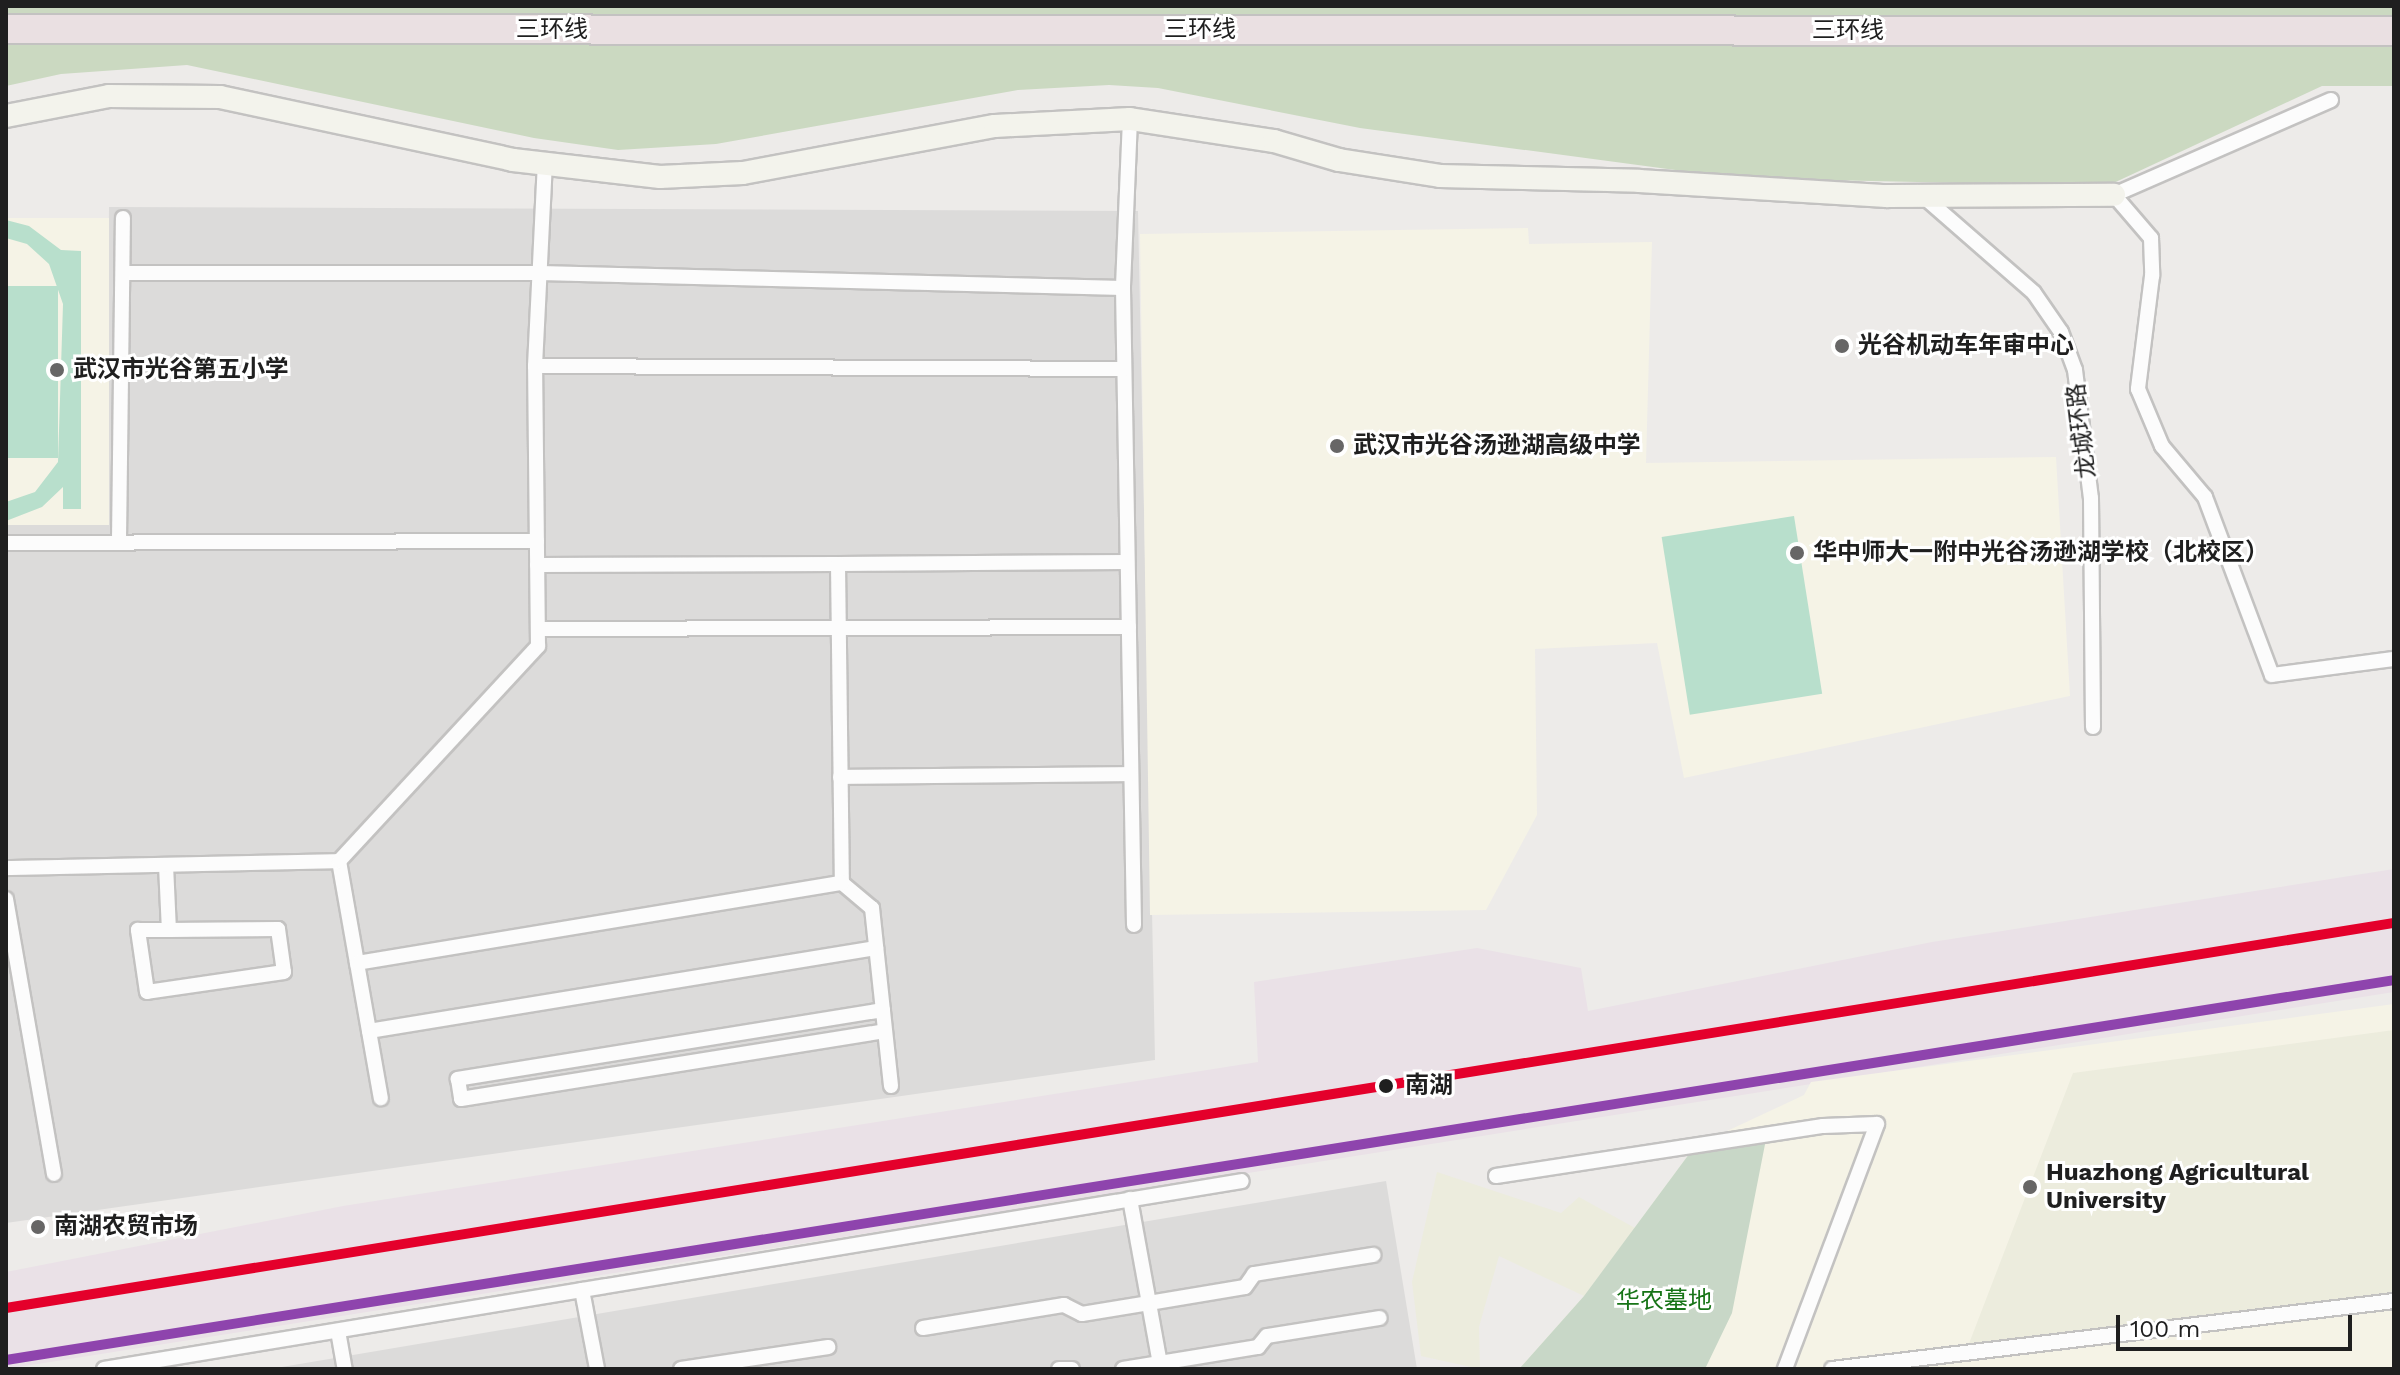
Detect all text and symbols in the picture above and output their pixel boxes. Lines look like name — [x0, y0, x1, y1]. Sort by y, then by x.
street label: 三环线 — [516, 16, 588, 44]
street label: 三环线 — [1164, 16, 1236, 44]
street label: 三环线 — [1812, 17, 1884, 45]
place label: 光谷机动车年审中心 — [1858, 332, 2074, 360]
marker: 光谷机动车年审中心 — [1833, 337, 1851, 355]
place label: 武汉市光谷第五小学 — [73, 356, 289, 384]
marker: 武汉市光谷第五小学 — [48, 361, 66, 379]
street label: 龙城环路 — [2062, 382, 2102, 480]
place label: 武汉市光谷汤逊湖高级中学 — [1353, 432, 1641, 460]
marker: 武汉市光谷汤逊湖高级中学 — [1328, 437, 1346, 455]
place label: 华中师大一附中光谷汤逊湖学校（北校区） — [1813, 539, 2269, 567]
marker: 华中师大一附中光谷汤逊湖学校（北校区） — [1788, 544, 1806, 562]
place label: 南湖 — [1405, 1072, 1453, 1100]
marker: 南湖 — [1374, 1074, 1398, 1098]
place label: Huazhong Agricultural University — [2046, 1159, 2309, 1215]
marker: Huazhong Agricultural University — [2021, 1178, 2039, 1196]
place label: 南湖农贸市场 — [54, 1213, 198, 1241]
marker: 南湖农贸市场 — [29, 1218, 47, 1236]
park label: 华农墓地 — [1616, 1287, 1712, 1315]
scale bar — [2120, 1299, 2356, 1349]
text: 100 m — [2130, 1315, 2200, 1343]

